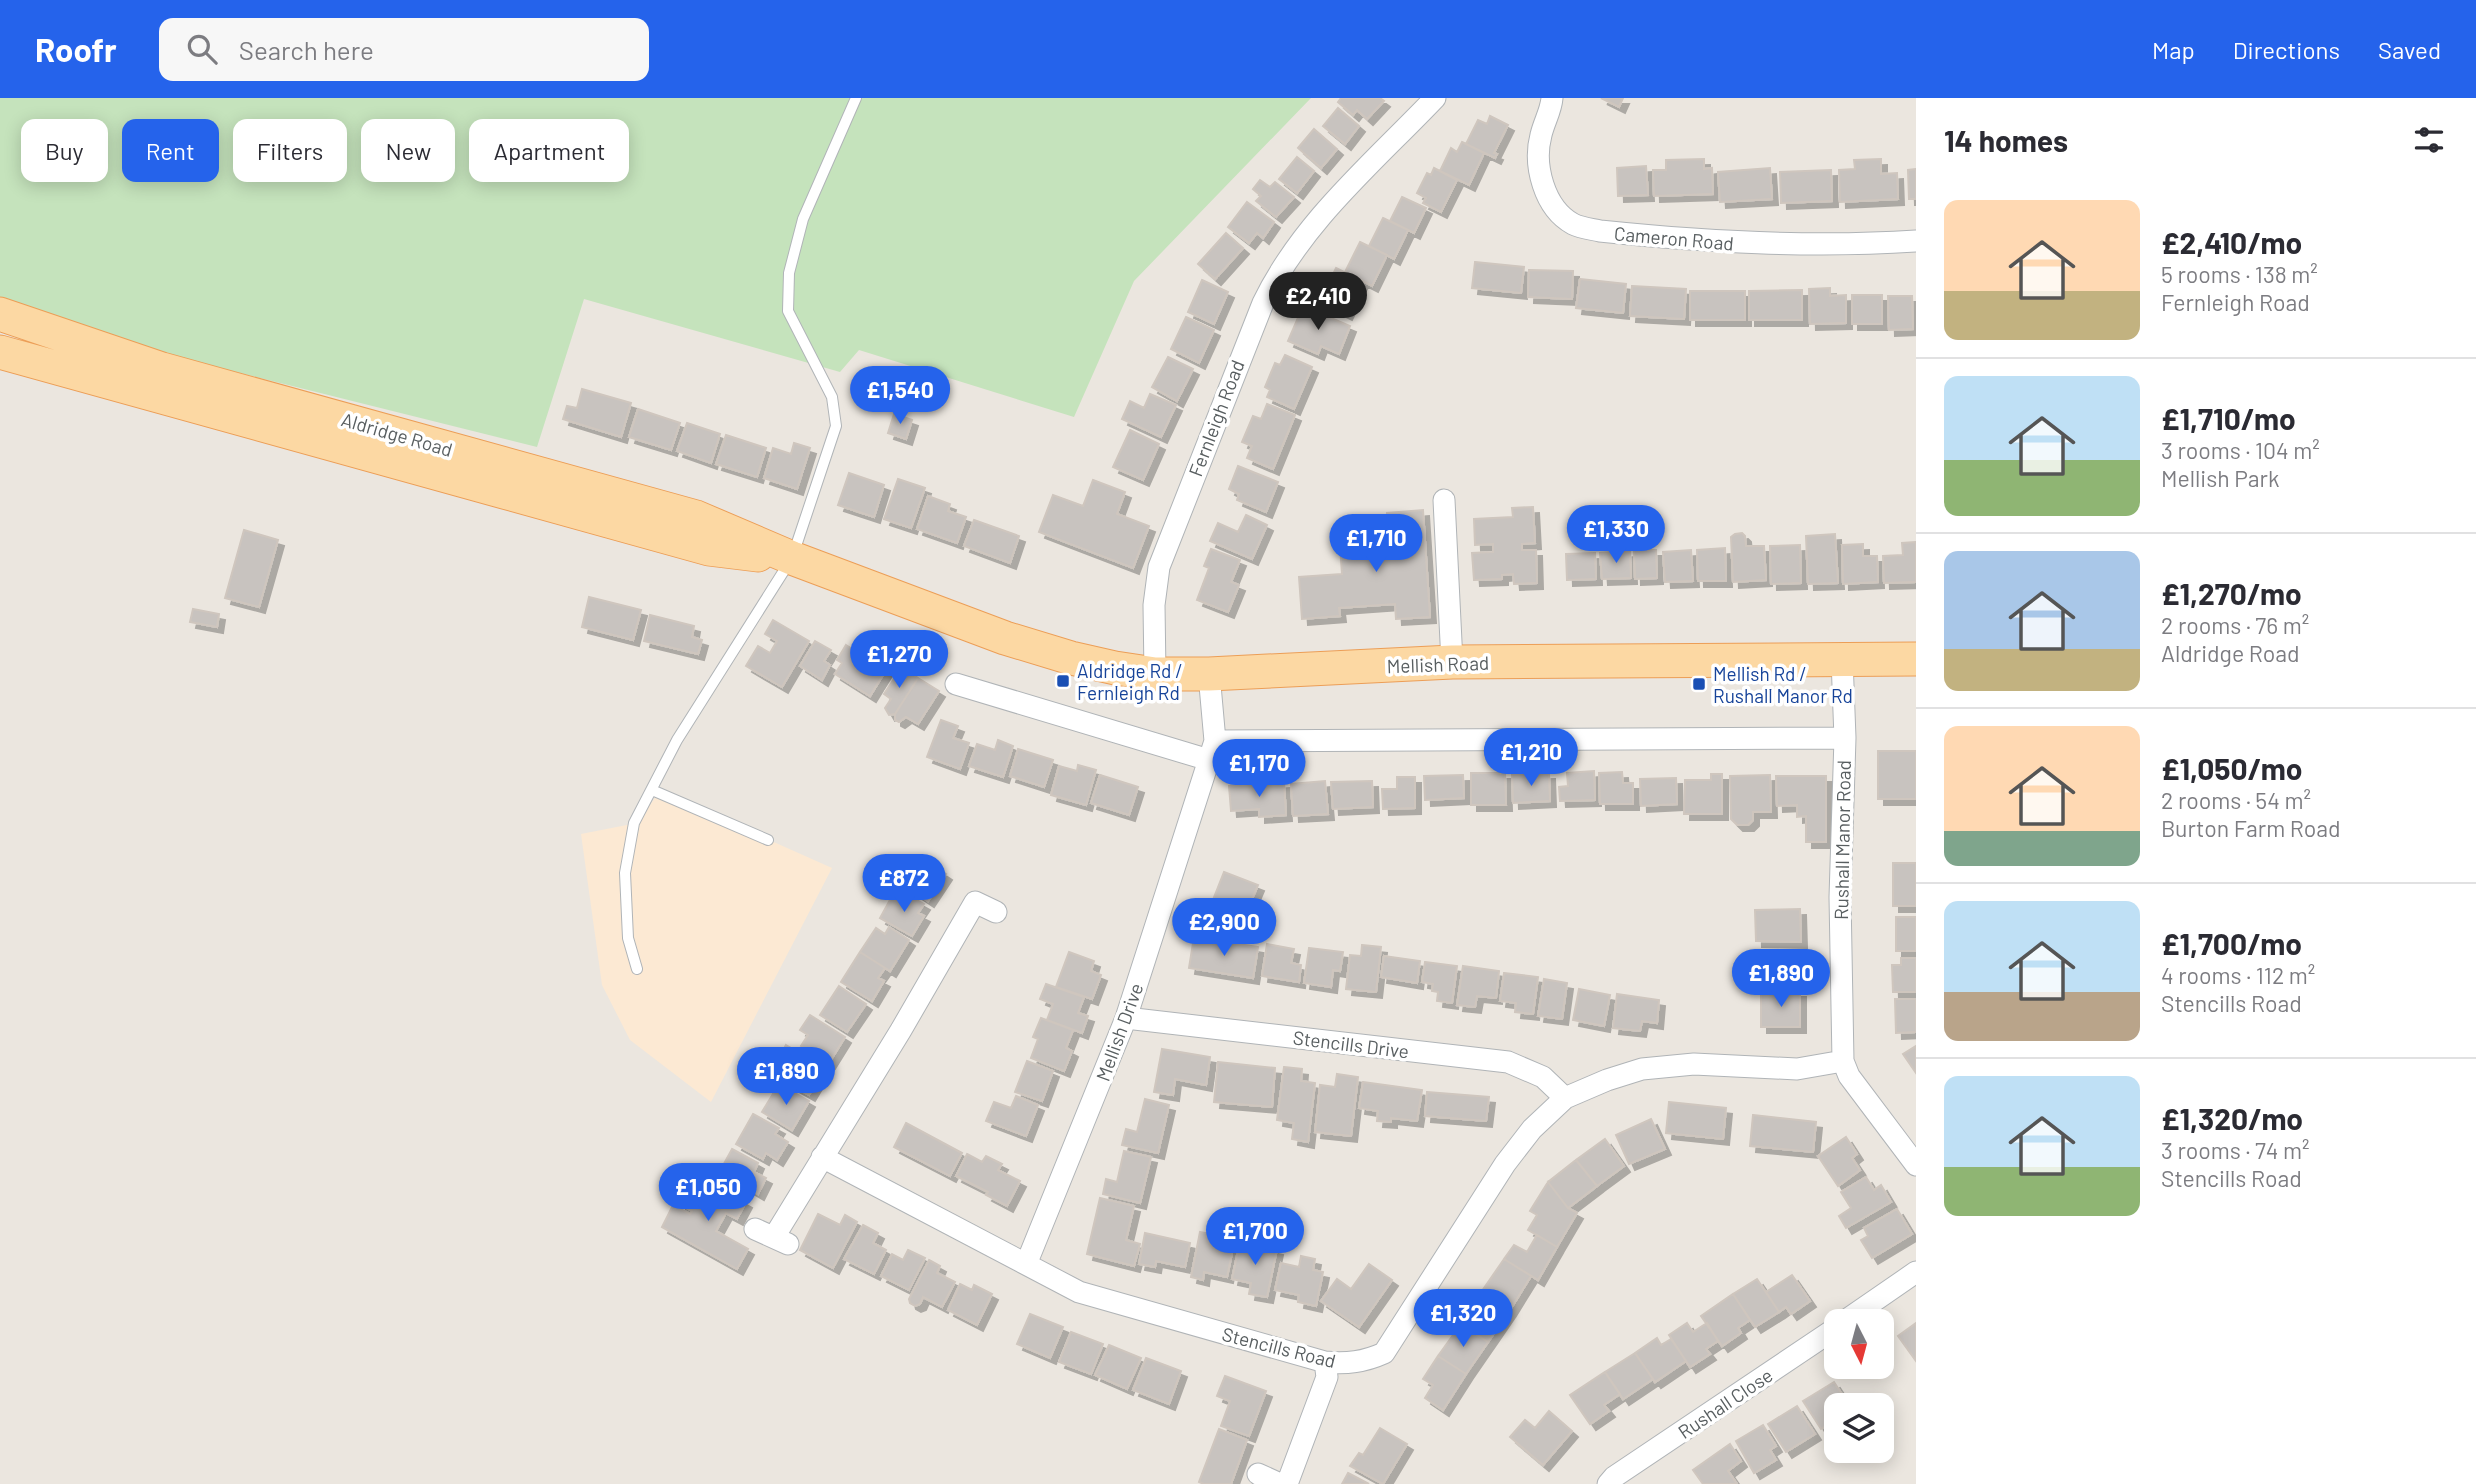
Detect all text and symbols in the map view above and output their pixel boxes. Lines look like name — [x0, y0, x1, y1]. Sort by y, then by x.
search box — [159, 18, 649, 81]
text: Roofr — [35, 29, 117, 69]
icon: search — [183, 30, 221, 68]
text: Search here — [239, 34, 374, 65]
text: Map — [2152, 35, 2195, 64]
text: Directions — [2233, 35, 2340, 64]
text: Saved — [2378, 35, 2441, 64]
chip: Buy — [21, 119, 108, 182]
chip: Rent — [122, 119, 219, 182]
chip: Filters — [233, 119, 347, 182]
chip: New — [361, 119, 455, 182]
chip: Apartment — [469, 119, 629, 182]
icon: filters — [2410, 121, 2448, 159]
text: 14 homes — [1944, 122, 2068, 158]
street label: Cameron Road — [1613, 221, 1735, 255]
text: £2,410/mo — [2161, 224, 2302, 260]
icon: home — [2000, 228, 2084, 312]
text: 5 rooms · 138 m² — [2161, 260, 2318, 288]
pin: £2,410 — [1261, 272, 1375, 332]
text: £2,410 — [1285, 281, 1351, 309]
text: Fernleigh Road — [2161, 288, 2310, 316]
street label: Fernleigh Road — [1183, 357, 1249, 479]
pin: £1,540 — [843, 366, 957, 426]
text: £1,540 — [866, 375, 934, 403]
text: £1,710/mo — [2161, 400, 2296, 436]
icon: home — [2000, 404, 2084, 488]
street label: Aldridge Road — [339, 407, 455, 461]
text: 3 rooms · 104 m² — [2161, 436, 2320, 464]
text: Mellish Park — [2161, 464, 2279, 492]
pin: £1,330 — [1559, 505, 1673, 565]
pin: £1,710 — [1319, 514, 1433, 574]
text: £1,330 — [1583, 514, 1649, 542]
text: £1,710 — [1345, 523, 1407, 551]
text: £1,270/mo — [2161, 575, 2302, 611]
icon: home — [2000, 579, 2084, 663]
text: 2 rooms · 76 m² — [2161, 611, 2309, 639]
pin: £1,270 — [842, 630, 956, 690]
text: £1,270 — [866, 639, 932, 667]
text: Aldridge Road — [2161, 639, 2300, 667]
street label: Mellish Road — [1386, 651, 1490, 677]
place label: Aldridge Rd / Fernleigh Rd — [1077, 659, 1183, 704]
place label: Mellish Rd / Rushall Manor Rd — [1713, 662, 1853, 707]
marker: Aldridge Rd / Fernleigh Rd — [1055, 673, 1071, 689]
marker: Mellish Rd / Rushall Manor Rd — [1691, 676, 1707, 692]
pin: £1,210 — [1474, 728, 1588, 788]
text: £1,210 — [1500, 737, 1562, 765]
pin: £1,170 — [1202, 740, 1316, 799]
text: £1,170 — [1229, 748, 1290, 776]
text: £1,050/mo — [2161, 750, 2303, 786]
icon: home — [2000, 754, 2084, 838]
street label: Rushall Manor Road — [1829, 760, 1855, 920]
text: 2 rooms · 54 m² — [2161, 786, 2311, 814]
text: Burton Farm Road — [2161, 814, 2341, 842]
pin: £872 — [863, 854, 945, 914]
text: £872 — [879, 863, 929, 891]
pin: £2,900 — [1167, 898, 1281, 958]
text: £2,900 — [1188, 907, 1260, 935]
text: £1,700/mo — [2161, 925, 2302, 961]
icon: home — [2000, 929, 2084, 1013]
pin: £1,890 — [1724, 950, 1838, 1009]
text: £1,890 — [1748, 958, 1814, 986]
text: 4 rooms · 112 m² — [2161, 961, 2315, 989]
street label: Mellish Drive — [1091, 980, 1147, 1084]
text: Stencills Road — [2161, 989, 2302, 1017]
street label: Stencills Drive — [1292, 1025, 1410, 1063]
pin: £1,890 — [729, 1048, 843, 1107]
text: £1,890 — [753, 1056, 819, 1084]
text: £1,320/mo — [2161, 1100, 2303, 1136]
icon: home — [2000, 1104, 2084, 1188]
text: 3 rooms · 74 m² — [2161, 1136, 2310, 1164]
pin: £1,050 — [651, 1164, 765, 1223]
text: Stencills Road — [2161, 1164, 2302, 1192]
text: £1,050 — [675, 1172, 741, 1200]
pin: £1,700 — [1198, 1208, 1312, 1267]
text: £1,700 — [1222, 1216, 1288, 1244]
pin: £1,320 — [1406, 1290, 1520, 1349]
text: £1,320 — [1430, 1298, 1496, 1326]
north arrow — [1824, 1309, 1894, 1379]
map controls — [1824, 1309, 1894, 1463]
street label: Stencills Road — [1220, 1322, 1338, 1372]
street label: Rushall Close — [1673, 1363, 1777, 1443]
button: layers — [1824, 1393, 1894, 1463]

